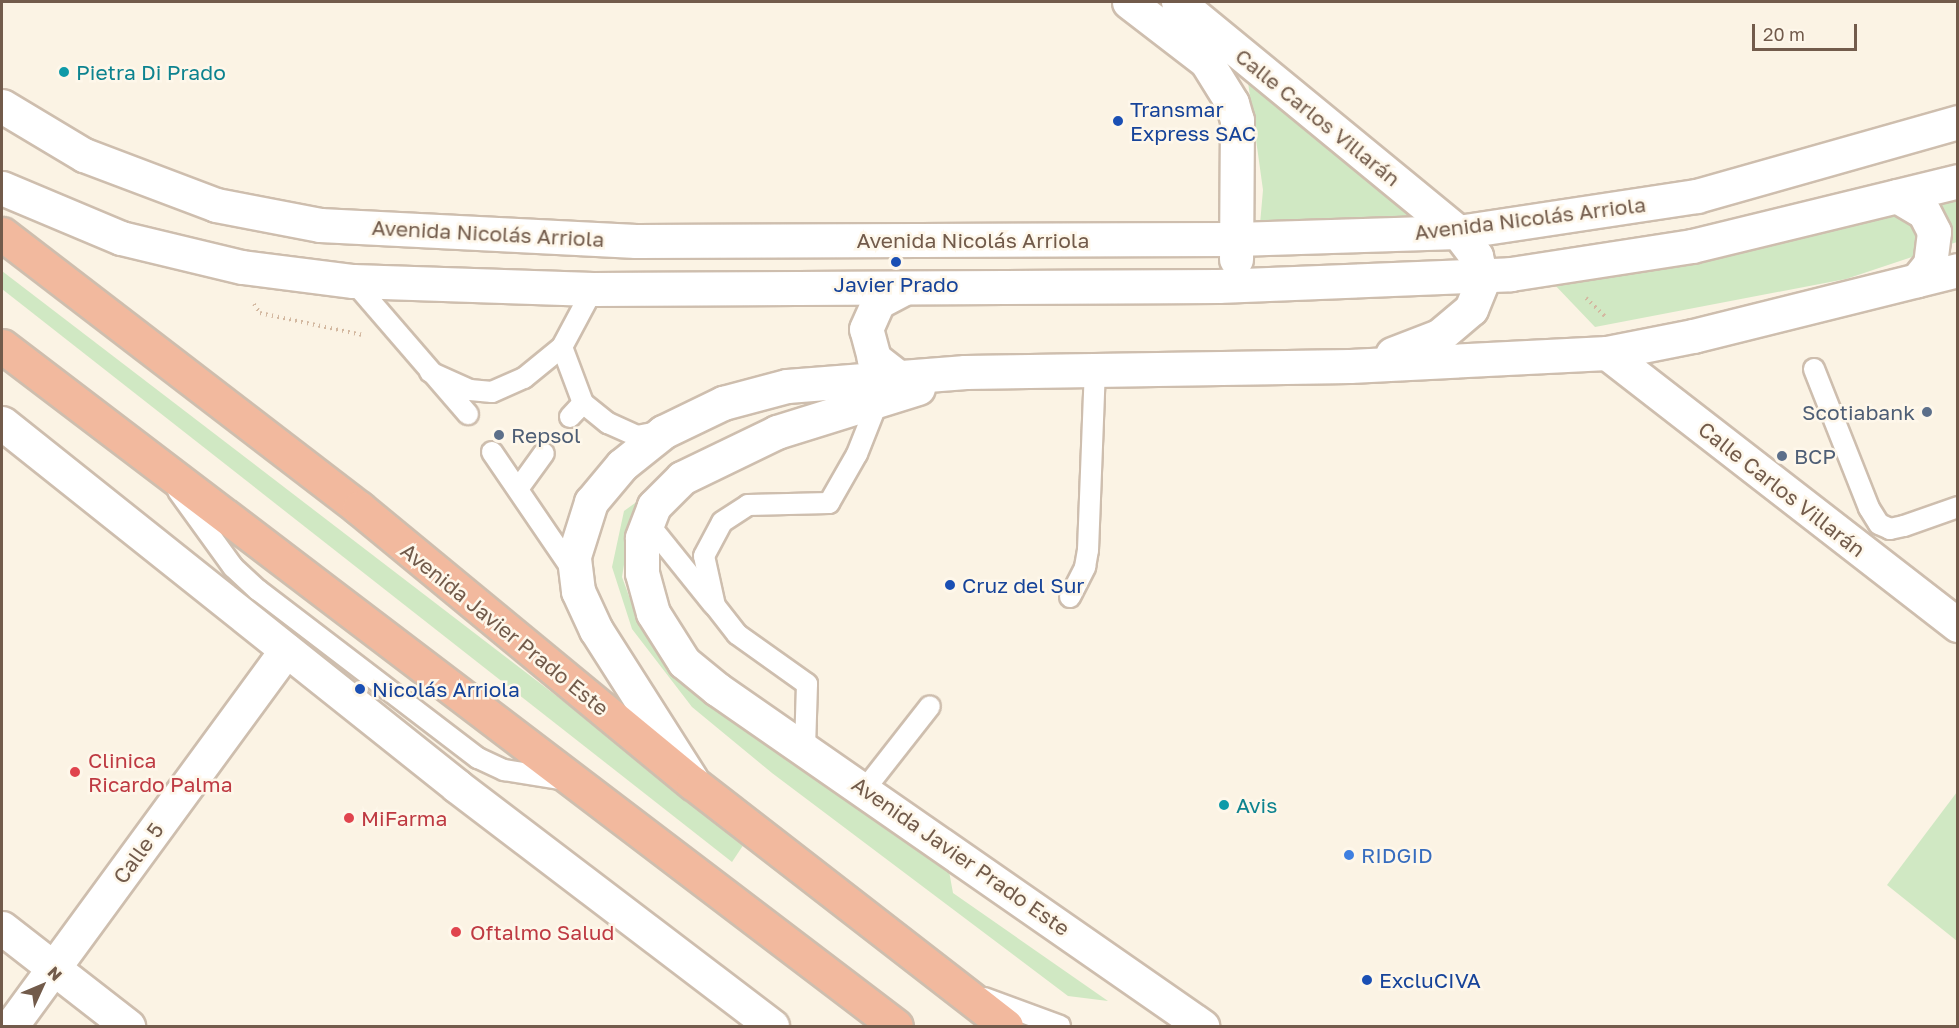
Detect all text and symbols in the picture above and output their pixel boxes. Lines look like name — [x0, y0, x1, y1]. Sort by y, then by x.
scale bar — [1755, 12, 1860, 50]
text: 20 m — [1763, 23, 1805, 45]
street label: Calle Carlos Villarán — [1231, 43, 1405, 191]
place label: Pietra Di Prado — [76, 59, 226, 85]
marker: Pietra Di Prado — [57, 65, 71, 79]
place label: Transmar Express SAC — [1130, 96, 1256, 146]
marker: Transmar Express SAC — [1111, 114, 1125, 128]
street label: Avenida Nicolás Arriola — [1413, 191, 1647, 245]
street label: Avenida Nicolás Arriola — [371, 214, 605, 252]
street label: Avenida Nicolás Arriola — [857, 227, 1089, 253]
marker: Javier Prado — [889, 255, 903, 269]
place label: Javier Prado — [833, 271, 959, 297]
place label: Scotiabank — [1802, 399, 1915, 425]
marker: Scotiabank — [1920, 405, 1934, 419]
street label: Calle Carlos Villarán — [1694, 416, 1870, 562]
place label: Repsol — [511, 422, 581, 448]
marker: Repsol — [492, 428, 506, 442]
place label: BCP — [1794, 443, 1836, 469]
marker: BCP — [1775, 449, 1789, 463]
street label: Avenida Javier Prado Este — [396, 537, 614, 721]
place label: Cruz del Sur — [962, 572, 1085, 598]
marker: Cruz del Sur — [943, 578, 957, 592]
place label: Nicolás Arriola — [372, 676, 520, 702]
marker: Nicolás Arriola — [353, 682, 367, 696]
place label: Clinica Ricardo Palma — [88, 747, 233, 797]
marker: Clinica Ricardo Palma — [66, 763, 84, 781]
street label: Avenida Javier Prado Este — [847, 771, 1075, 941]
place label: Avis — [1236, 792, 1277, 818]
marker: Avis — [1217, 798, 1231, 812]
place label: MiFarma — [361, 805, 447, 831]
marker: MiFarma — [342, 811, 356, 825]
street label: Calle 5 — [108, 818, 168, 888]
place label: RIDGID — [1361, 842, 1433, 868]
marker: RIDGID — [1342, 848, 1356, 862]
place label: Oftalmo Salud — [470, 919, 614, 945]
marker: Oftalmo Salud — [447, 923, 465, 941]
north arrow — [12, 956, 72, 1016]
text: N — [44, 962, 66, 985]
place label: ExcluCIVA — [1379, 967, 1481, 993]
marker: ExcluCIVA — [1360, 973, 1374, 987]

